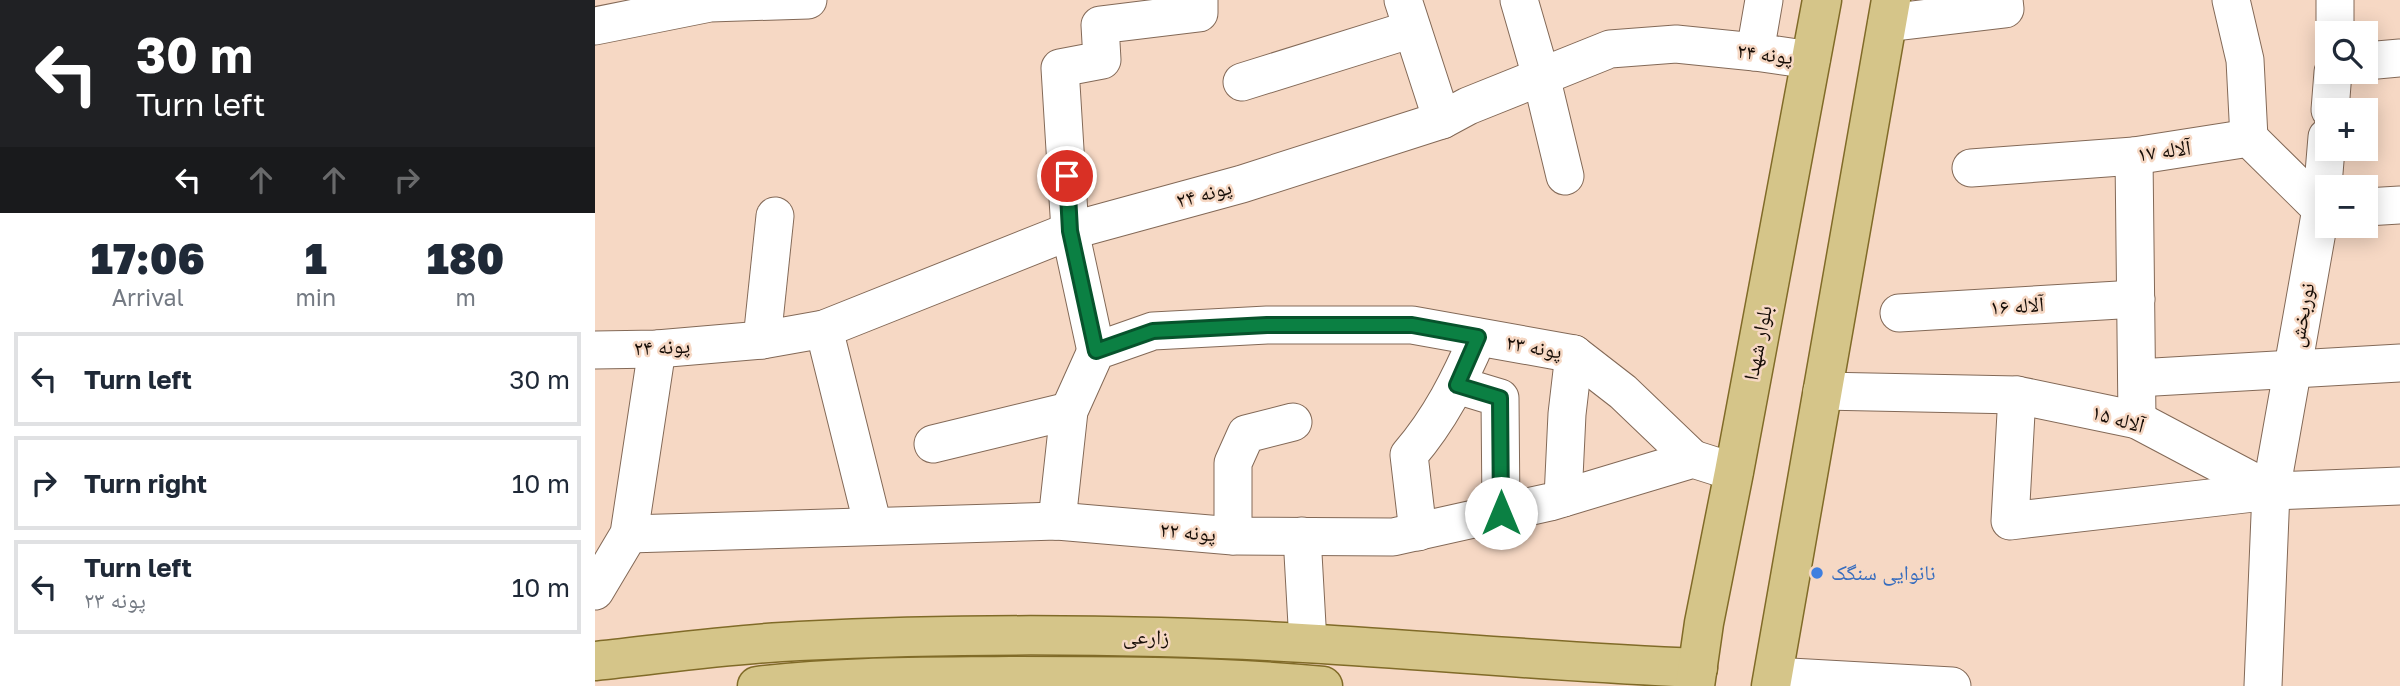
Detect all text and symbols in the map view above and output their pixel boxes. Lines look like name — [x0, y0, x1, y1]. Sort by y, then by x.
map controls — [2315, 21, 2378, 238]
button: search — [2315, 21, 2378, 84]
text: 30 m — [136, 25, 253, 84]
icon: left — [21, 28, 112, 119]
street label: پونه ۲۴ — [1736, 37, 1795, 70]
text: Turn left — [136, 85, 265, 123]
button: + — [2315, 98, 2378, 161]
street label: آلاله ۱۷ — [2135, 133, 2193, 167]
pin — [1037, 146, 1097, 206]
icon: arrive — [1048, 157, 1086, 195]
icon: left — [169, 161, 207, 199]
icon: ahead — [242, 161, 280, 199]
icon: ahead — [315, 161, 353, 199]
icon: right — [388, 161, 426, 199]
street label: پونه ۲۴ — [1173, 173, 1234, 213]
button: − — [2315, 175, 2378, 238]
text: 17:06 — [91, 233, 205, 283]
text: 1 — [305, 233, 327, 283]
text: 180 — [427, 233, 504, 283]
street label: نوربخش — [2283, 281, 2320, 349]
text: Arrival — [112, 283, 184, 311]
text: min — [295, 283, 336, 311]
text: m — [455, 283, 476, 311]
street label: آلاله ۱۶ — [1989, 290, 2045, 320]
street label: بلوار شهدا — [1737, 303, 1777, 383]
street label: پونه ۲۳ — [1504, 328, 1564, 364]
street label: پونه ۲۴ — [633, 332, 691, 361]
icon: left — [25, 360, 63, 398]
text: Turn left — [84, 364, 192, 395]
text: 30 m — [509, 364, 570, 395]
street label: آلاله ۱۵ — [2089, 398, 2148, 438]
icon: right — [25, 464, 63, 502]
text: Turn right — [84, 468, 207, 499]
text: 10 m — [512, 468, 570, 499]
position arrow — [1464, 476, 1538, 550]
street label: پونه ۲۲ — [1159, 516, 1217, 547]
text: Turn left — [84, 552, 192, 583]
place label: نانوایی سنگک — [1831, 559, 1935, 586]
marker: نانوایی سنگک — [1809, 565, 1825, 581]
icon: left — [25, 568, 63, 606]
text: 10 m — [512, 572, 570, 603]
text: پونه ۲۳ — [84, 585, 146, 613]
street label: زارعی — [1123, 623, 1169, 650]

